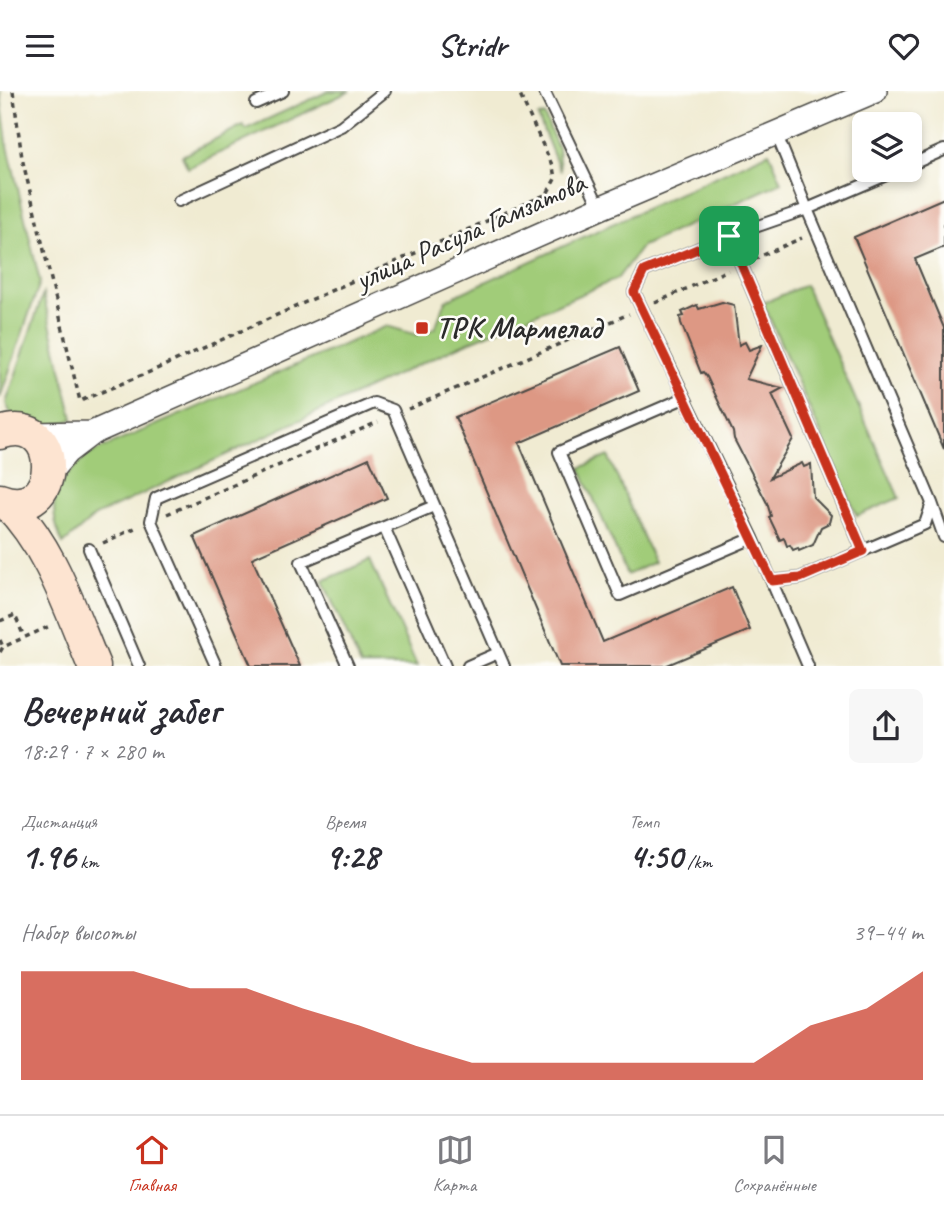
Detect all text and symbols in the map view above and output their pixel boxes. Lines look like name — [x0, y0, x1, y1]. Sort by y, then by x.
text: Stridr — [437, 25, 507, 66]
icon: menu — [21, 27, 59, 65]
icon: heart — [885, 27, 923, 65]
map controls — [852, 112, 922, 182]
button: layers — [852, 112, 922, 182]
street label: улица Расула Гамзатова — [347, 162, 593, 300]
pin — [699, 206, 759, 266]
icon: arrive — [710, 217, 748, 255]
place label: ТРК Мармелад — [436, 309, 605, 347]
marker: ТРК Мармелад — [414, 320, 430, 336]
text: Вечерний забег — [21, 687, 220, 734]
button: share — [849, 689, 923, 763]
text: 18:29 · 7 × 280 m — [21, 737, 164, 766]
text: Дистанция — [21, 810, 97, 834]
text: Время — [325, 810, 365, 834]
text: Темп — [629, 810, 660, 834]
text: 1.96 — [21, 834, 76, 879]
text: 9:28 — [325, 834, 379, 879]
text: 4:50 — [629, 834, 683, 879]
text: km — [76, 850, 99, 874]
text: /km — [683, 850, 712, 874]
text: Набор высоты — [21, 918, 135, 947]
text: 39–44 m — [853, 918, 923, 947]
tab: Главная — [128, 1131, 176, 1197]
tab: Карта — [433, 1131, 476, 1197]
tab: Сохранённые — [733, 1131, 816, 1197]

